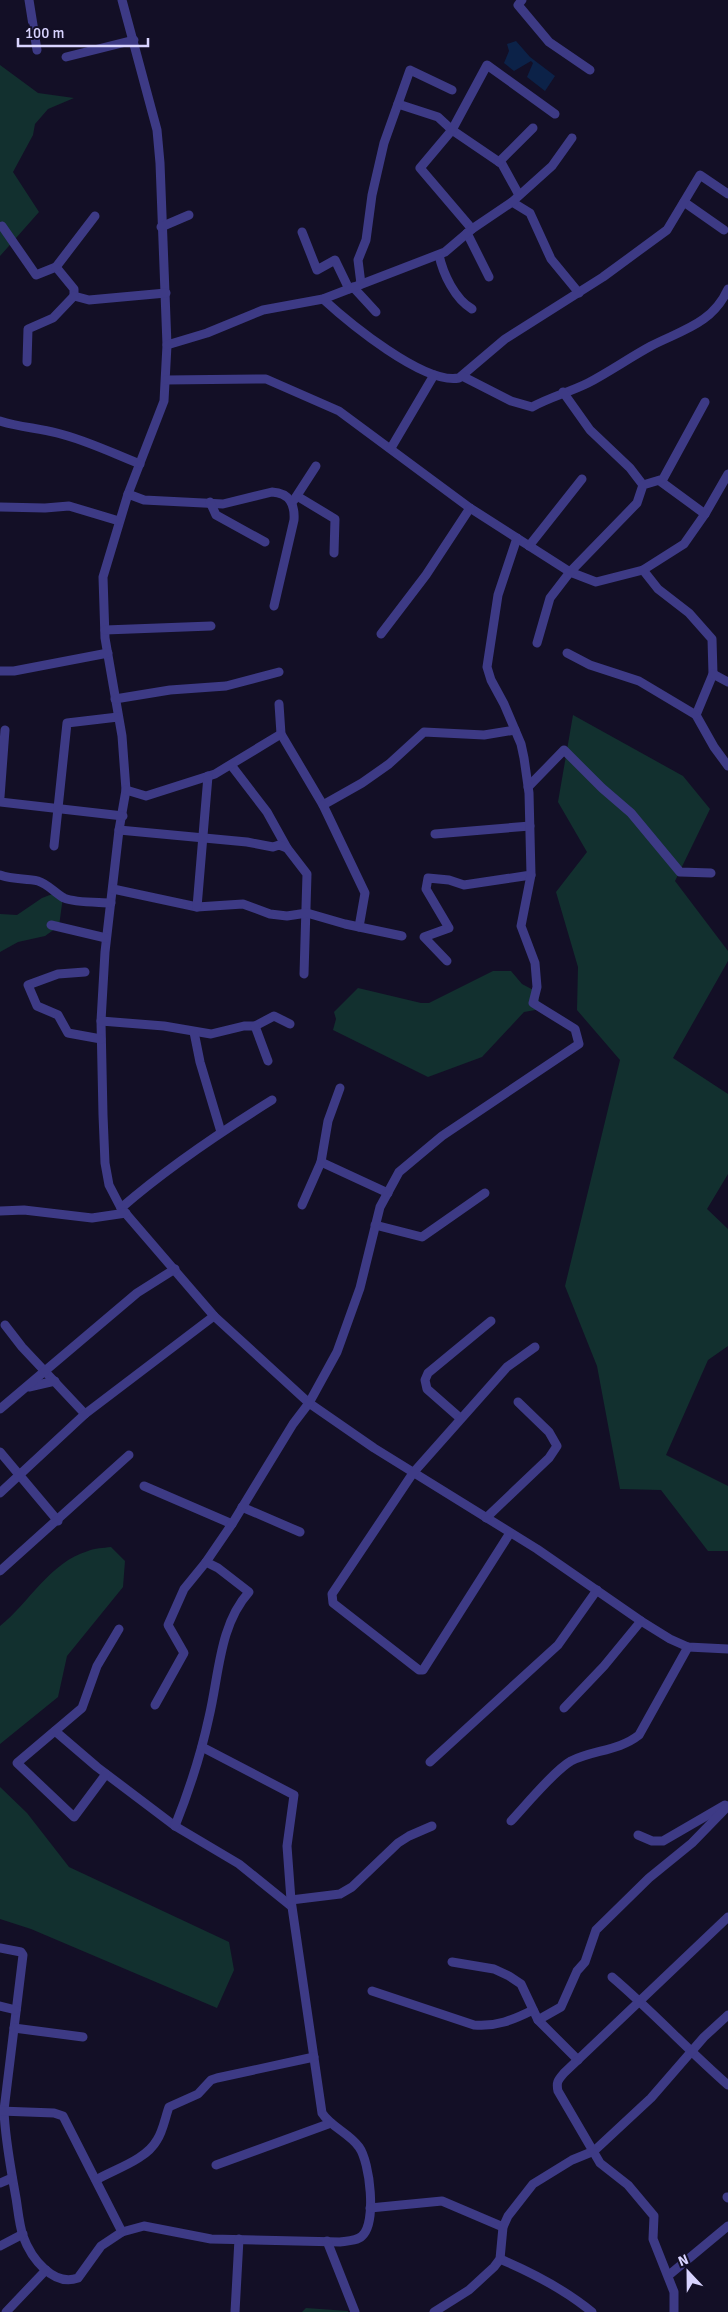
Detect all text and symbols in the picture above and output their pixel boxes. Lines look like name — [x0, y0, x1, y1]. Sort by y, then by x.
scale bar — [18, 15, 148, 47]
text: 100 m — [25, 24, 65, 42]
north arrow — [663, 2247, 713, 2297]
text: N — [676, 2251, 691, 2270]

